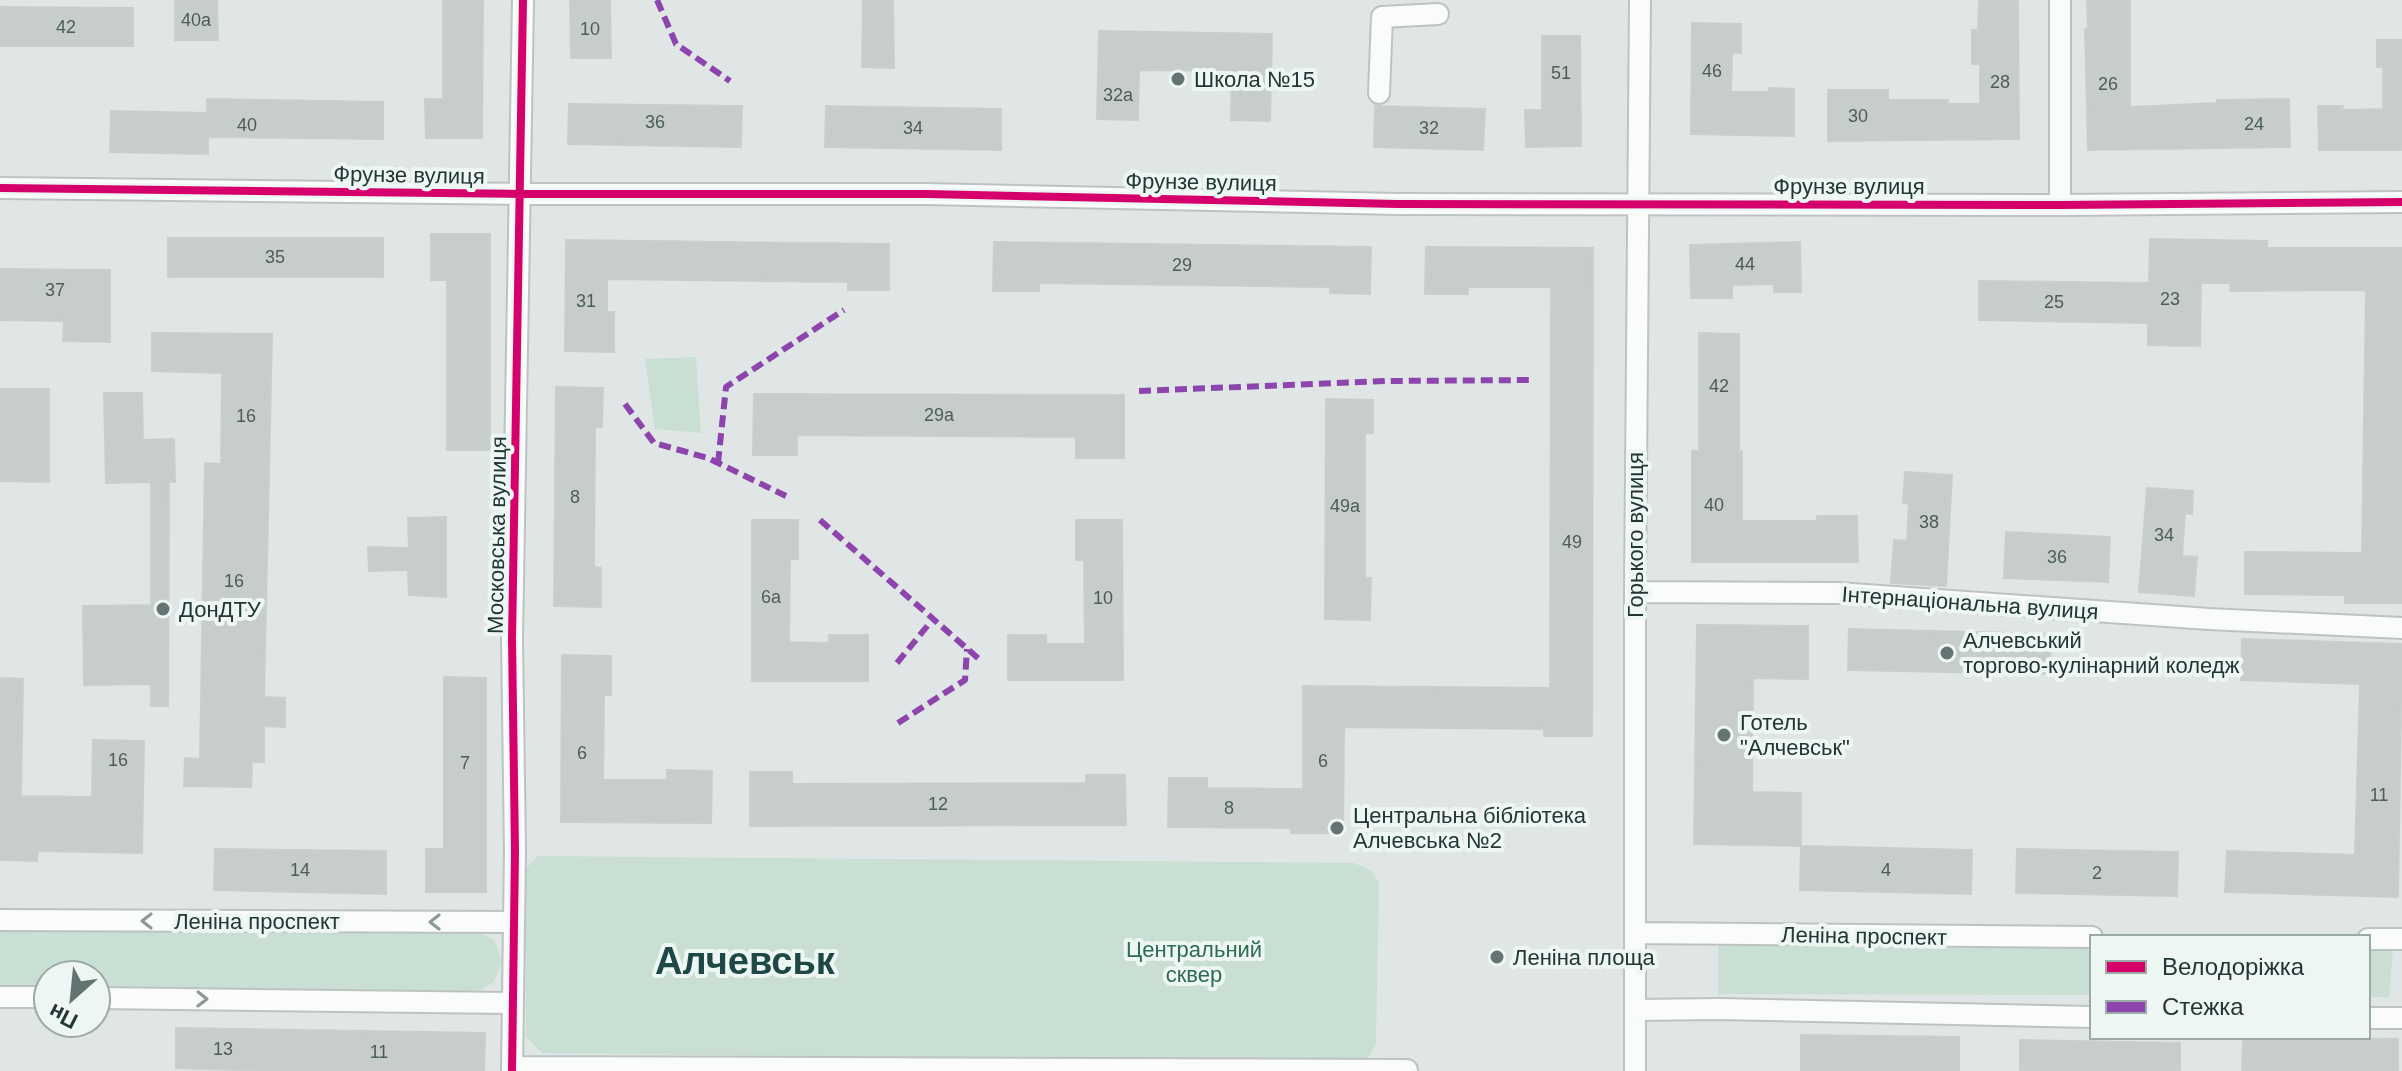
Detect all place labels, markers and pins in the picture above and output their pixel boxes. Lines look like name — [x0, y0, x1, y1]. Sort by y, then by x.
place label: Школа №15 — [1194, 67, 1315, 92]
marker: Школа №15 — [1169, 70, 1187, 88]
place label: ДонДТУ — [179, 597, 262, 622]
marker: ДонДТУ — [154, 600, 172, 618]
place label: Алчевський торгово-кулінарний коледж — [1963, 628, 2240, 678]
marker: Алчевський торгово-кулінарний коледж — [1938, 644, 1956, 662]
place label: Готель "Алчевськ" — [1740, 710, 1850, 760]
marker: Готель "Алчевськ" — [1715, 726, 1733, 744]
place label: Центральна бібліотека Алчевська №2 — [1353, 803, 1587, 853]
marker: Центральна бібліотека Алчевська №2 — [1328, 819, 1346, 837]
place label: Леніна площа — [1513, 945, 1656, 970]
marker: Леніна площа — [1488, 948, 1506, 966]

